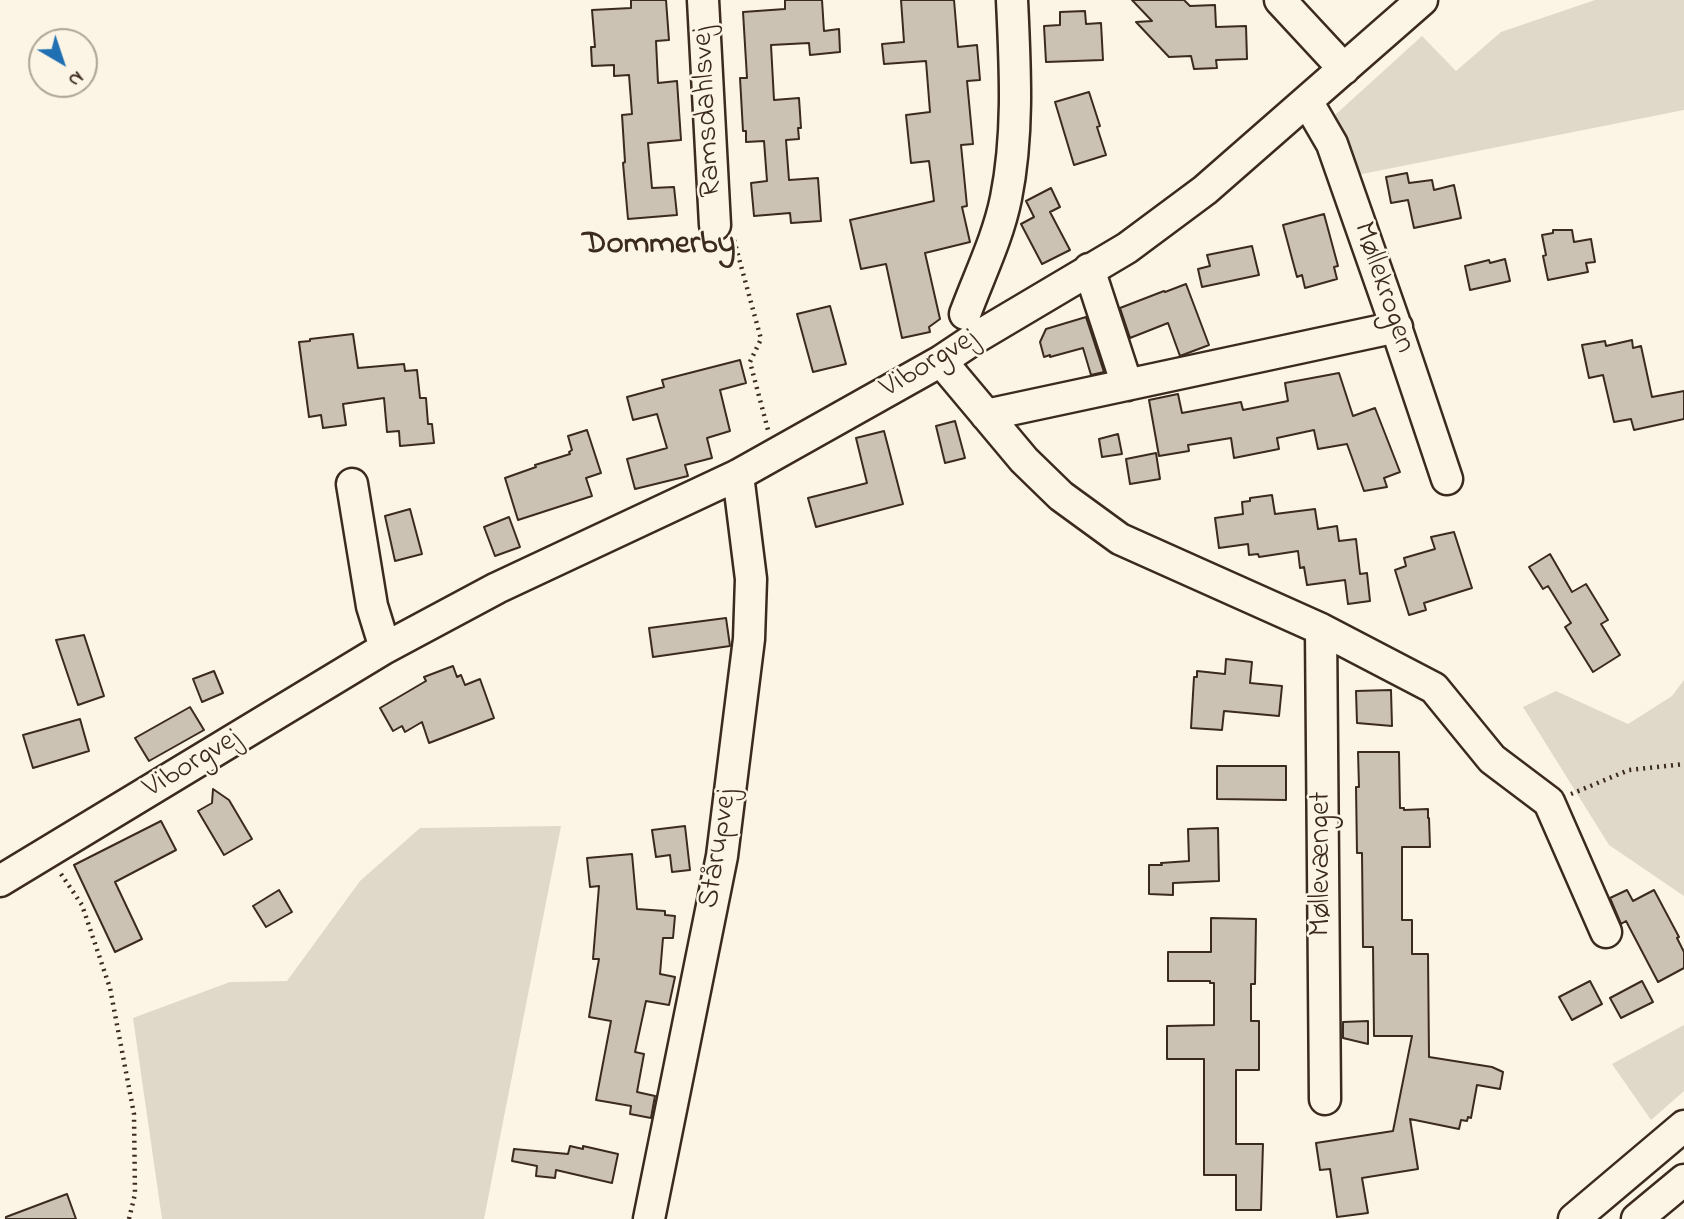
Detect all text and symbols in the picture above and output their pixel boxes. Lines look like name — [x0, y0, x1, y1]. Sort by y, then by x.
street label: Ramsdahlsvej — [687, 26, 731, 198]
north arrow — [28, 28, 98, 98]
text: N — [62, 64, 89, 93]
street label: Møllekrogen — [1343, 218, 1421, 358]
district label: Dommerby — [582, 227, 736, 267]
street label: Viborgvej — [875, 322, 985, 408]
street label: Viborgvej — [138, 722, 248, 808]
street label: Stårupvej — [693, 787, 747, 911]
street label: Møllevænget — [1305, 791, 1341, 937]

